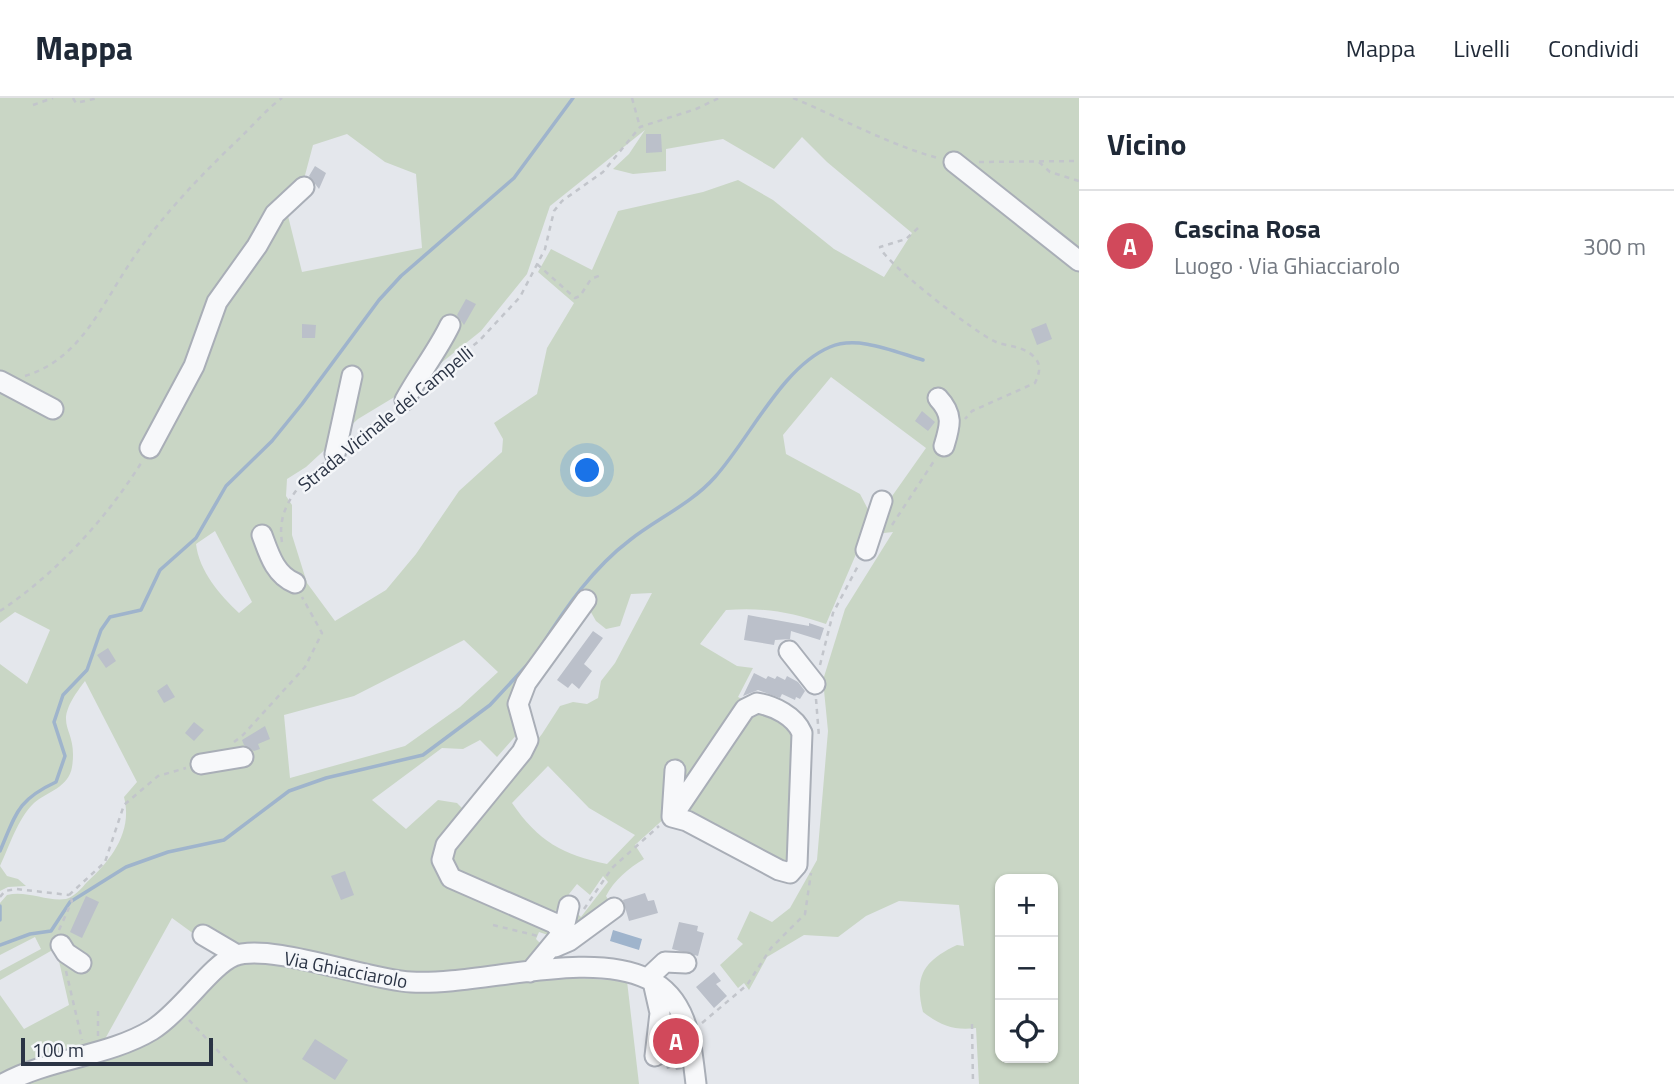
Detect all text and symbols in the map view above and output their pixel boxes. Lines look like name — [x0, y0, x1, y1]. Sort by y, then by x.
text: Mappa — [35, 23, 133, 73]
text: Mappa — [1346, 30, 1415, 66]
text: Livelli — [1453, 30, 1510, 66]
text: Condividi — [1548, 30, 1639, 66]
text: Vicino — [1107, 121, 1187, 167]
text: Cascina Rosa — [1174, 209, 1321, 248]
text: A — [1123, 229, 1137, 264]
text: 300 m — [1583, 229, 1646, 264]
text: Luogo · Via Ghiacciarolo — [1174, 248, 1400, 283]
street label: Strada Vicinale dei Campelli — [291, 338, 479, 498]
your location — [570, 453, 604, 487]
map controls — [995, 874, 1058, 1063]
button: + — [995, 874, 1058, 937]
button: − — [995, 937, 1058, 1000]
street label: Via Ghiacciarolo — [282, 943, 410, 995]
button: locate — [995, 1000, 1058, 1063]
pin: A — [653, 1015, 699, 1067]
scale bar — [21, 1035, 214, 1067]
text: 100 m — [32, 1035, 84, 1064]

